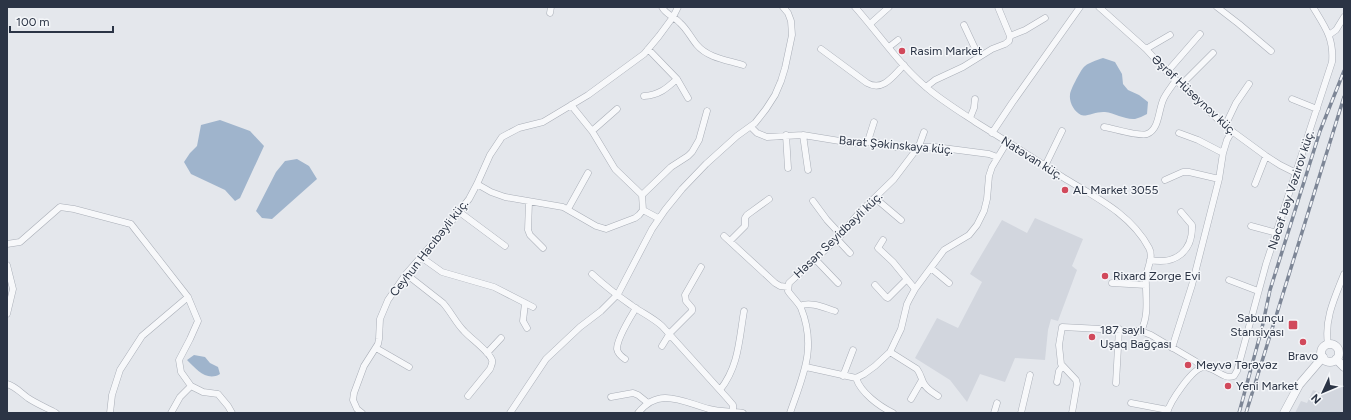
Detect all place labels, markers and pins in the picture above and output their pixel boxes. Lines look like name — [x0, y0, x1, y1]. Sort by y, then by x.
place label: Rasim Market — [910, 44, 983, 58]
marker: Rasim Market — [897, 46, 907, 56]
place label: AL Market 3055 — [1073, 183, 1159, 197]
marker: AL Market 3055 — [1060, 185, 1070, 195]
place label: Rixard Zorge Evi — [1113, 269, 1201, 283]
marker: Rixard Zorge Evi — [1100, 271, 1110, 281]
place label: Sabunçu Stansiyası — [1230, 311, 1284, 339]
marker: Sabunçu Stansiyası — [1287, 319, 1299, 331]
place label: 187 saylı Uşaq Bağçası — [1100, 323, 1172, 351]
marker: 187 saylı Uşaq Bağçası — [1087, 332, 1097, 342]
marker: Bravo — [1298, 337, 1308, 347]
place label: Bravo — [1288, 349, 1318, 363]
place label: Meyvə Tərəvəz — [1196, 358, 1278, 372]
marker: Meyvə Tərəvəz — [1183, 360, 1193, 370]
place label: Yeni Market — [1236, 379, 1299, 393]
marker: Yeni Market — [1223, 381, 1233, 391]

